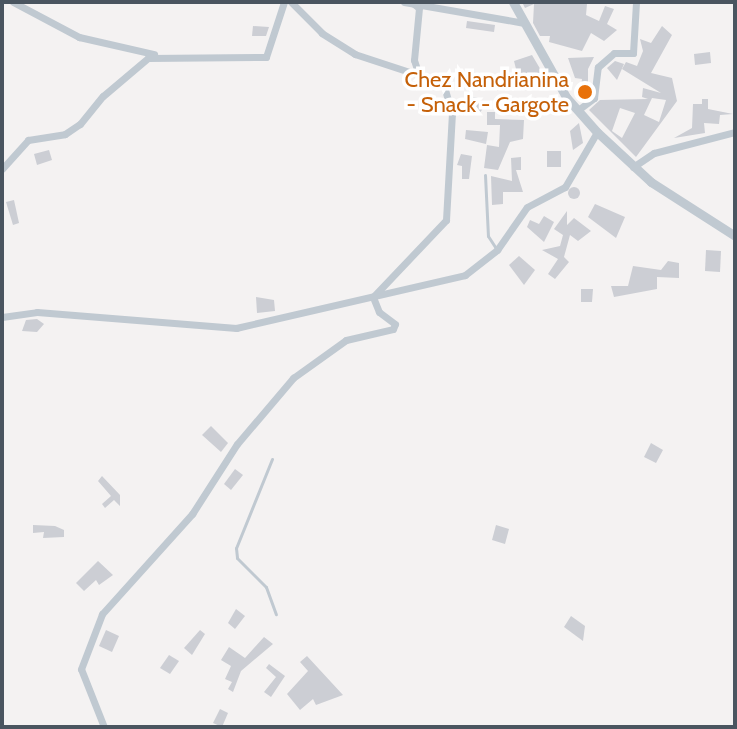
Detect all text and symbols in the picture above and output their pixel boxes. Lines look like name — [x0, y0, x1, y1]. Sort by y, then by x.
place label: Chez Nandrianina - Snack - Gargote — [405, 66, 569, 118]
marker: Chez Nandrianina - Snack - Gargote — [576, 83, 594, 101]

